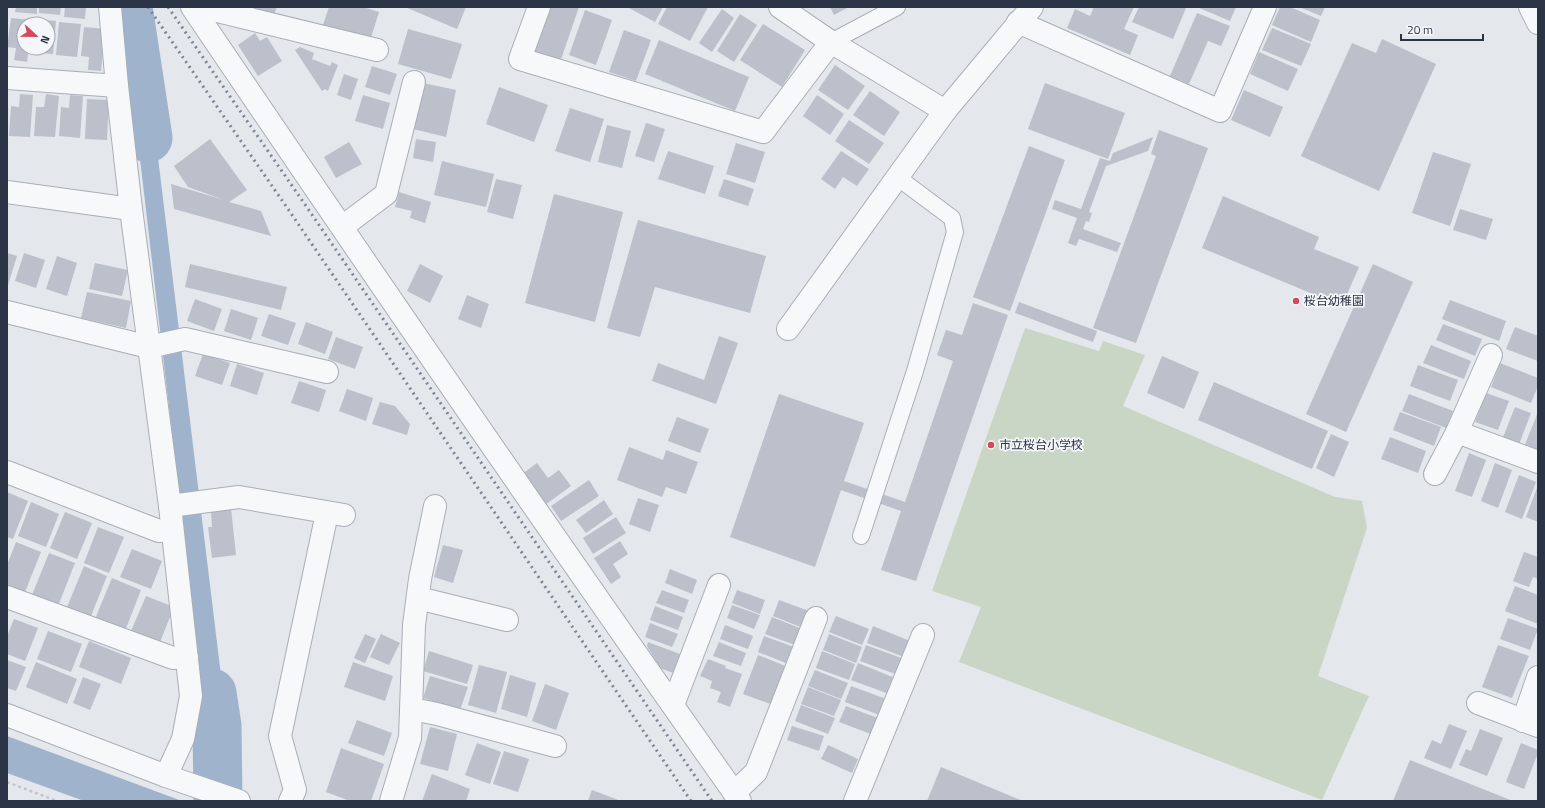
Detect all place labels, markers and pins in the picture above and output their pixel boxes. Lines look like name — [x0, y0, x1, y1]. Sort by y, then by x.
place label: 桜台幼稚園 — [1304, 291, 1364, 310]
marker: 桜台幼稚園 — [1291, 296, 1301, 306]
place label: 市立桜台小学校 — [999, 435, 1083, 454]
marker: 市立桜台小学校 — [986, 440, 996, 450]

